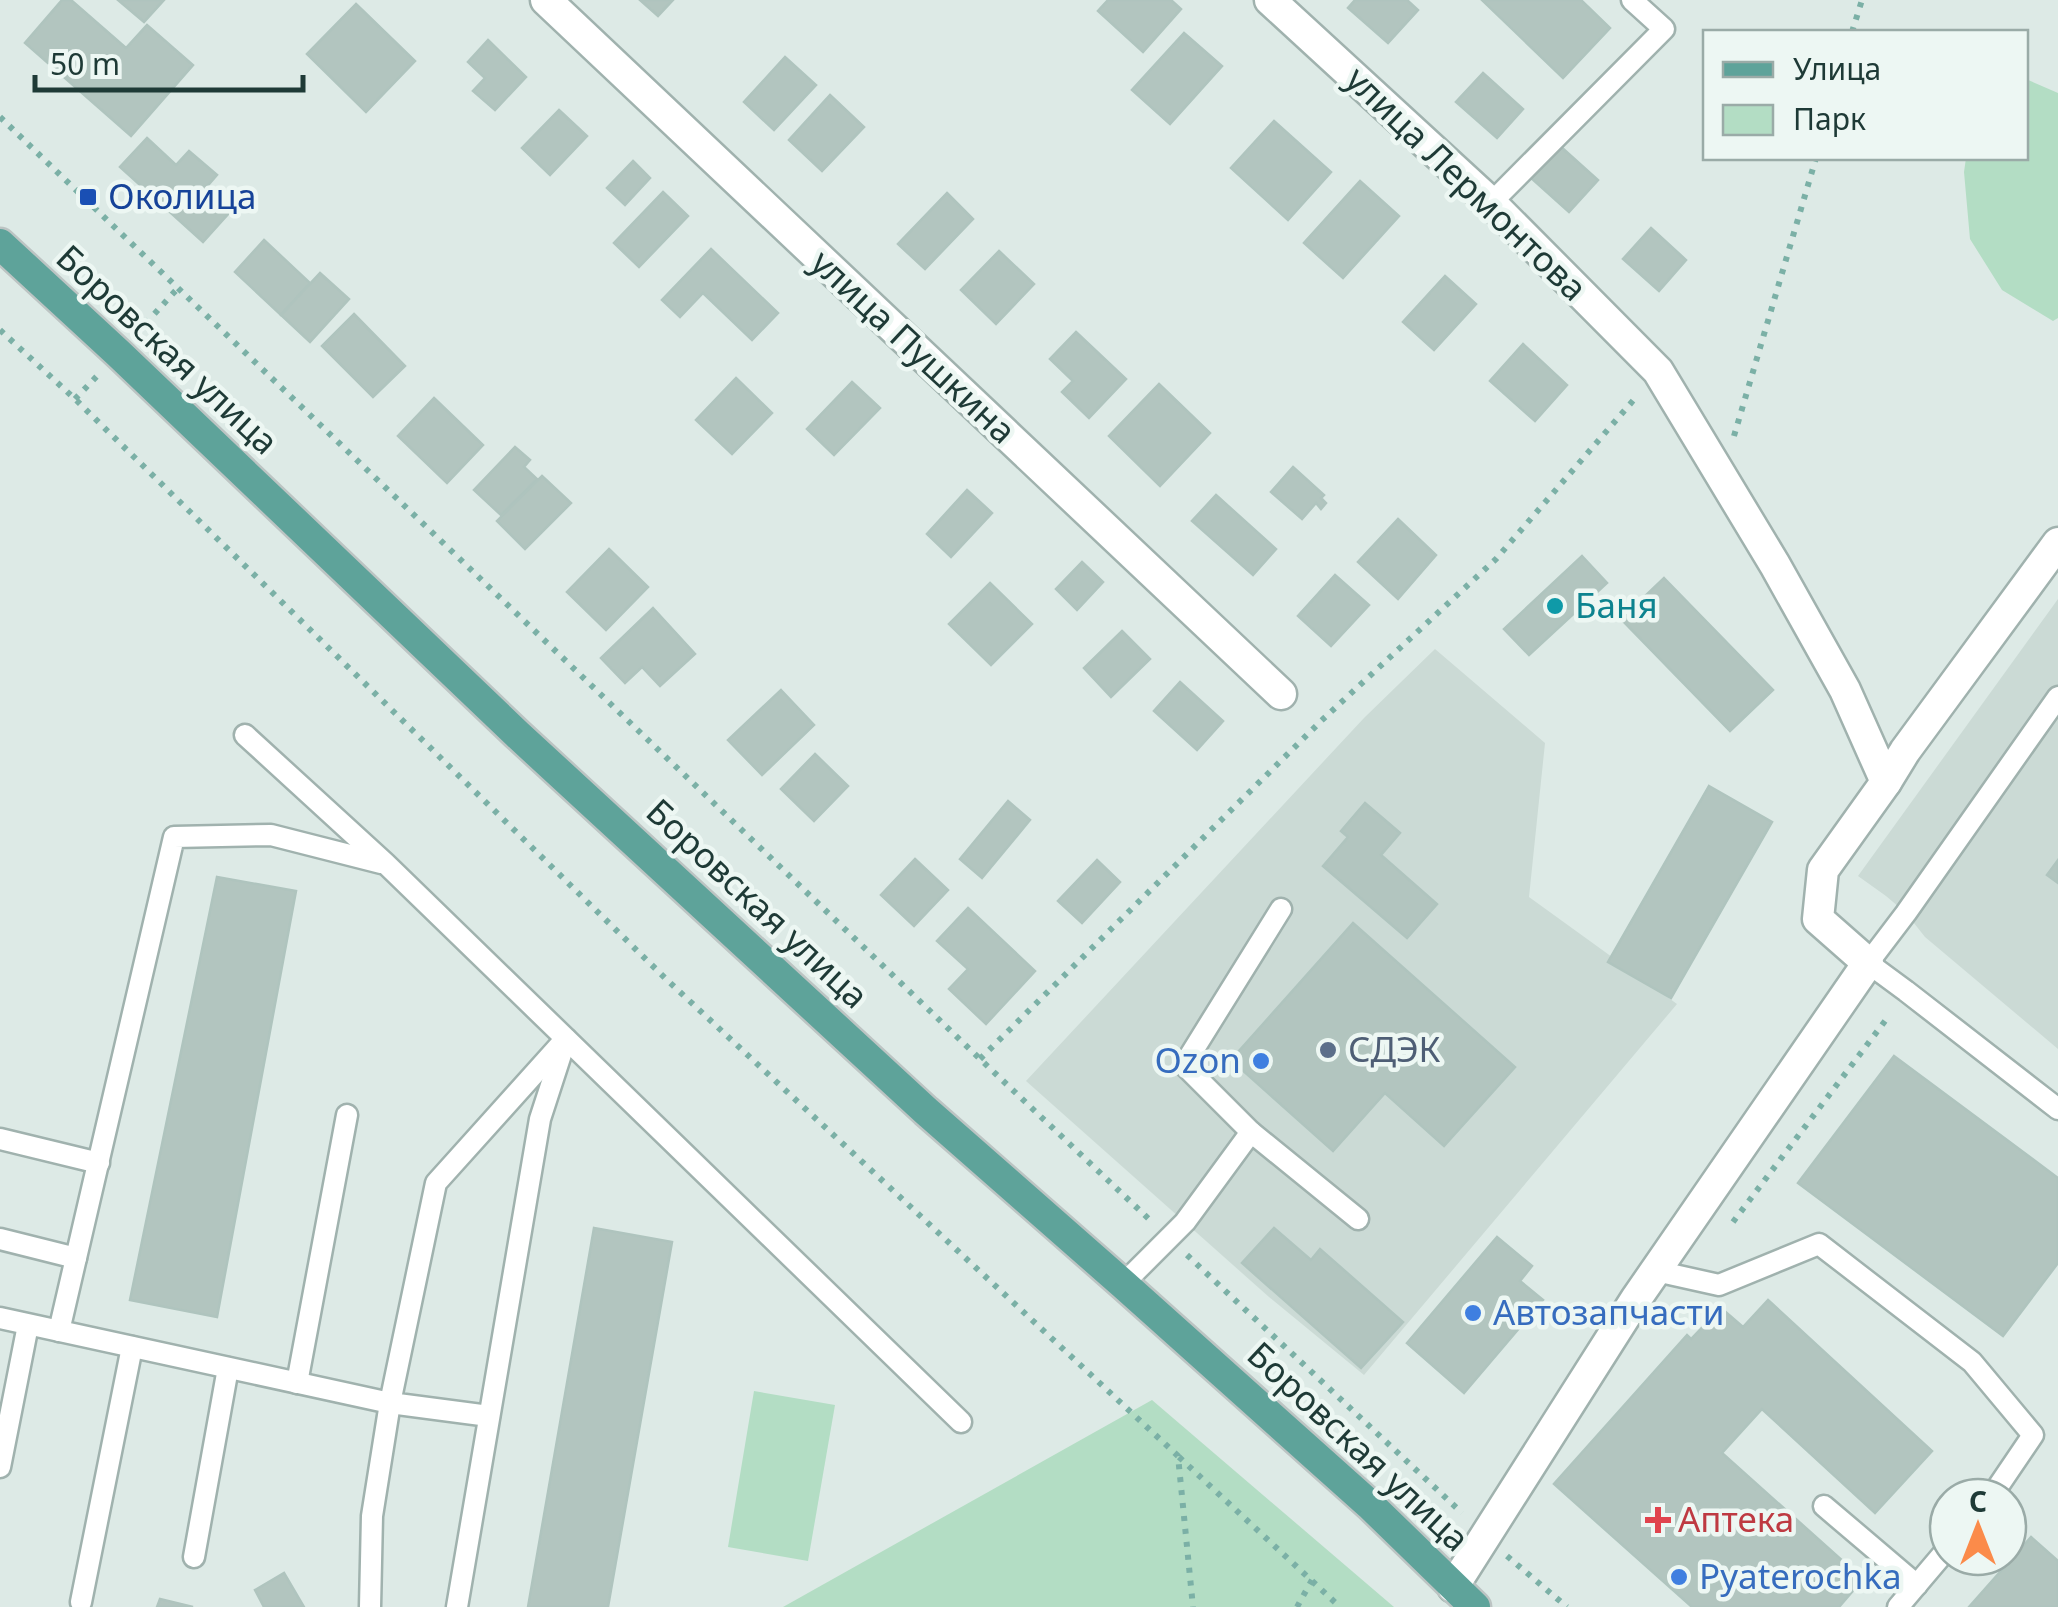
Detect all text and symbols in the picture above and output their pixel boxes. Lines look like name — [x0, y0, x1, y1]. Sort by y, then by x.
scale bar — [35, 30, 302, 92]
legend — [1703, 30, 2028, 160]
text: 50 m — [50, 43, 120, 84]
text: Улица — [1793, 48, 1881, 89]
street label: улица Лермонтова — [1336, 55, 1598, 310]
text: Парк — [1793, 98, 1866, 139]
place label: Околица — [108, 172, 256, 219]
marker: Околица — [77, 186, 99, 208]
street label: Боровская улица — [47, 234, 289, 464]
street label: улица Пушкина — [801, 239, 1027, 453]
place label: Баня — [1575, 581, 1658, 628]
marker: Баня — [1544, 595, 1566, 617]
street label: Боровская улица — [637, 788, 879, 1018]
place label: СДЭК — [1348, 1025, 1441, 1072]
place label: Ozon — [1154, 1036, 1241, 1083]
marker: СДЭК — [1317, 1039, 1339, 1061]
marker: Ozon — [1250, 1050, 1272, 1072]
place label: Автозапчасти — [1493, 1288, 1725, 1335]
marker: Автозапчасти — [1462, 1302, 1484, 1324]
street label: Боровская улица — [1238, 1331, 1480, 1561]
north arrow — [1928, 1477, 2028, 1577]
text: С — [1969, 1482, 1987, 1520]
place label: Аптека — [1678, 1495, 1794, 1542]
marker: Аптека — [1647, 1509, 1669, 1531]
place label: Pyaterochka — [1699, 1552, 1902, 1599]
marker: Pyaterochka — [1668, 1566, 1690, 1588]

